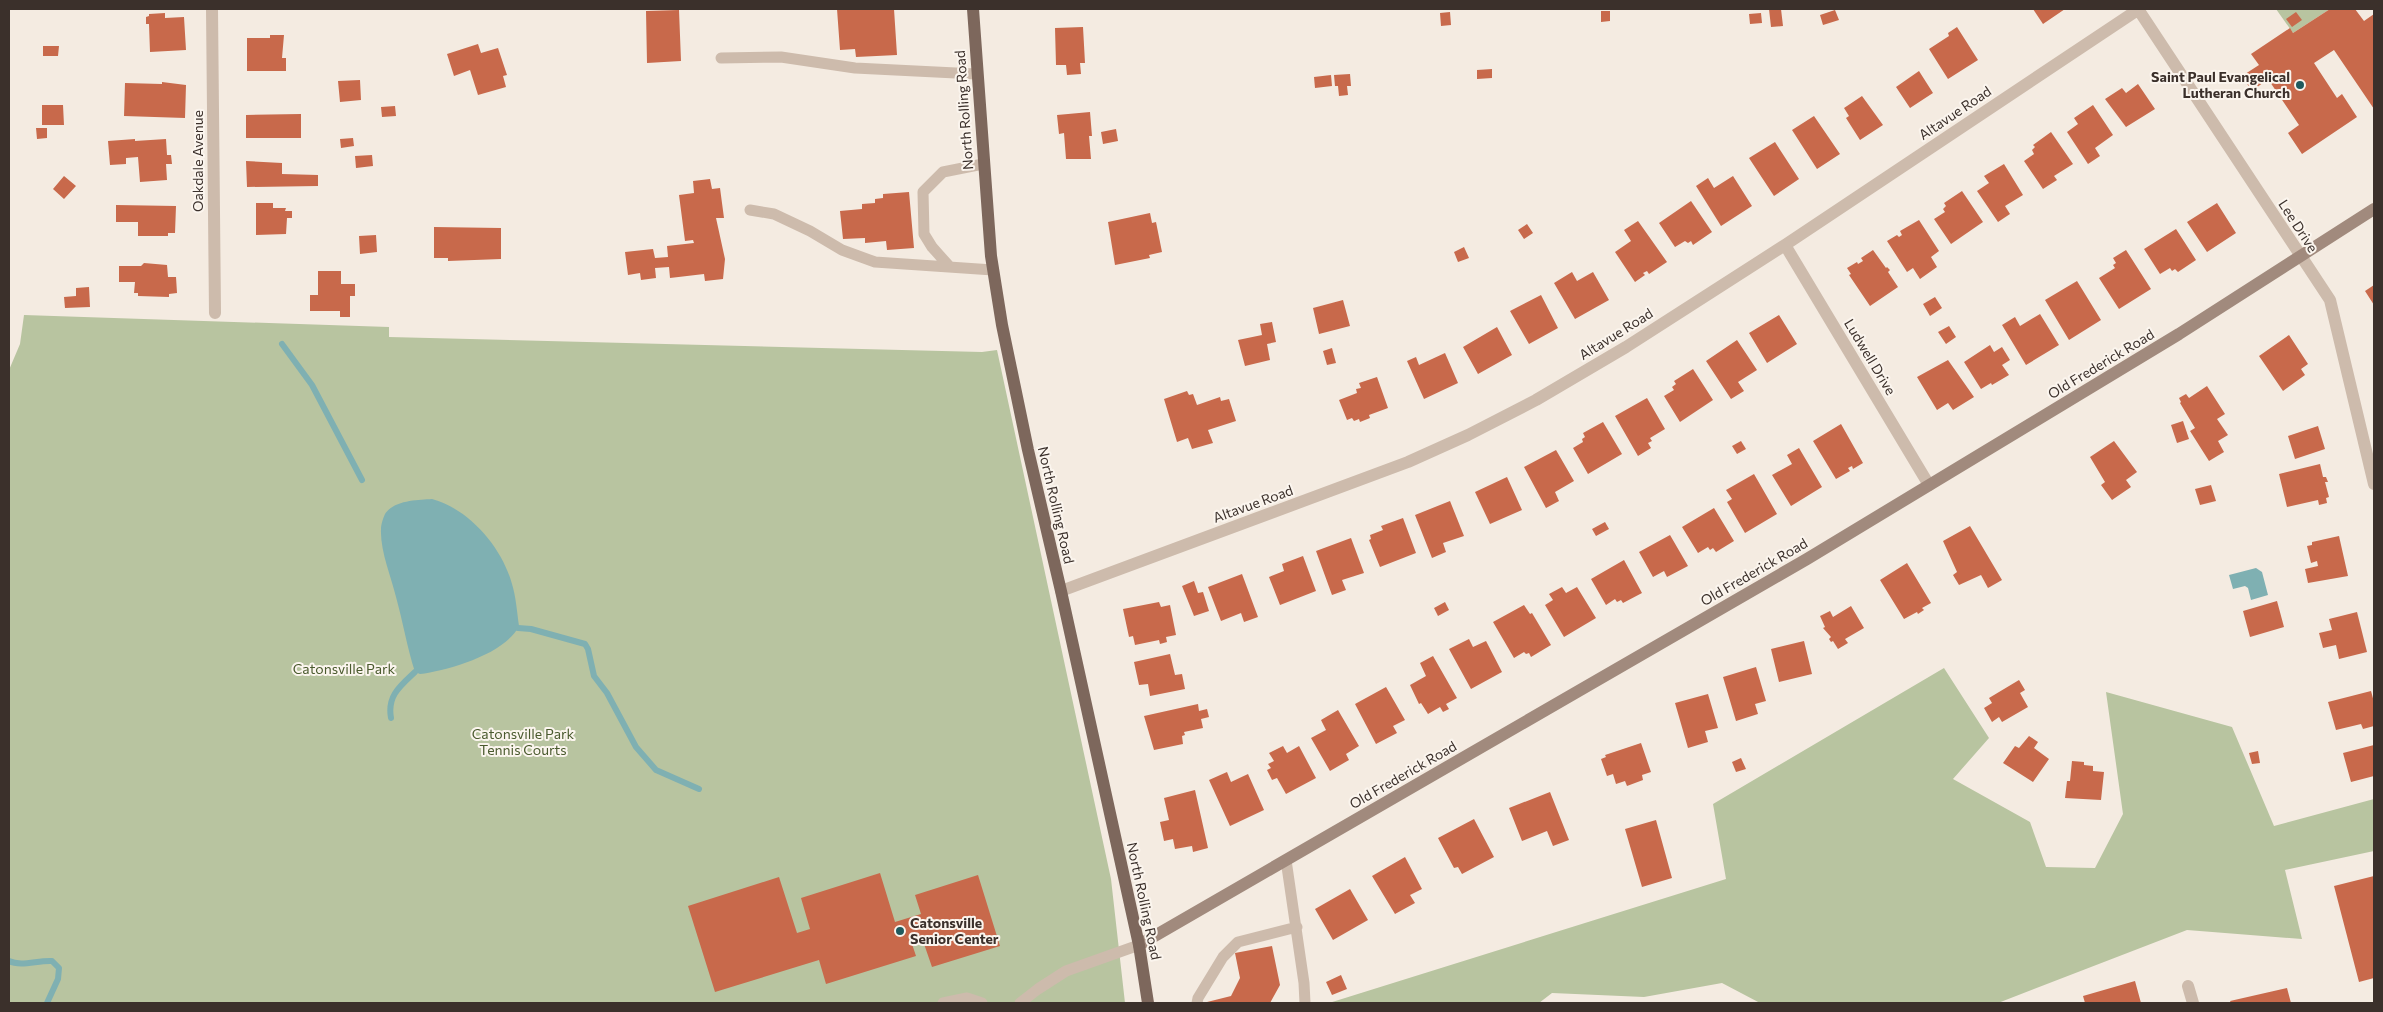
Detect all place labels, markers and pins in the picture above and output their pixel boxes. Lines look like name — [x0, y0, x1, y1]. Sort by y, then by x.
place label: Saint Paul Evangelical Lutheran Church — [2151, 68, 2290, 101]
marker: Saint Paul Evangelical Lutheran Church — [2294, 79, 2306, 91]
place label: Catonsville Senior Center — [910, 914, 999, 947]
marker: Catonsville Senior Center — [894, 925, 906, 937]

